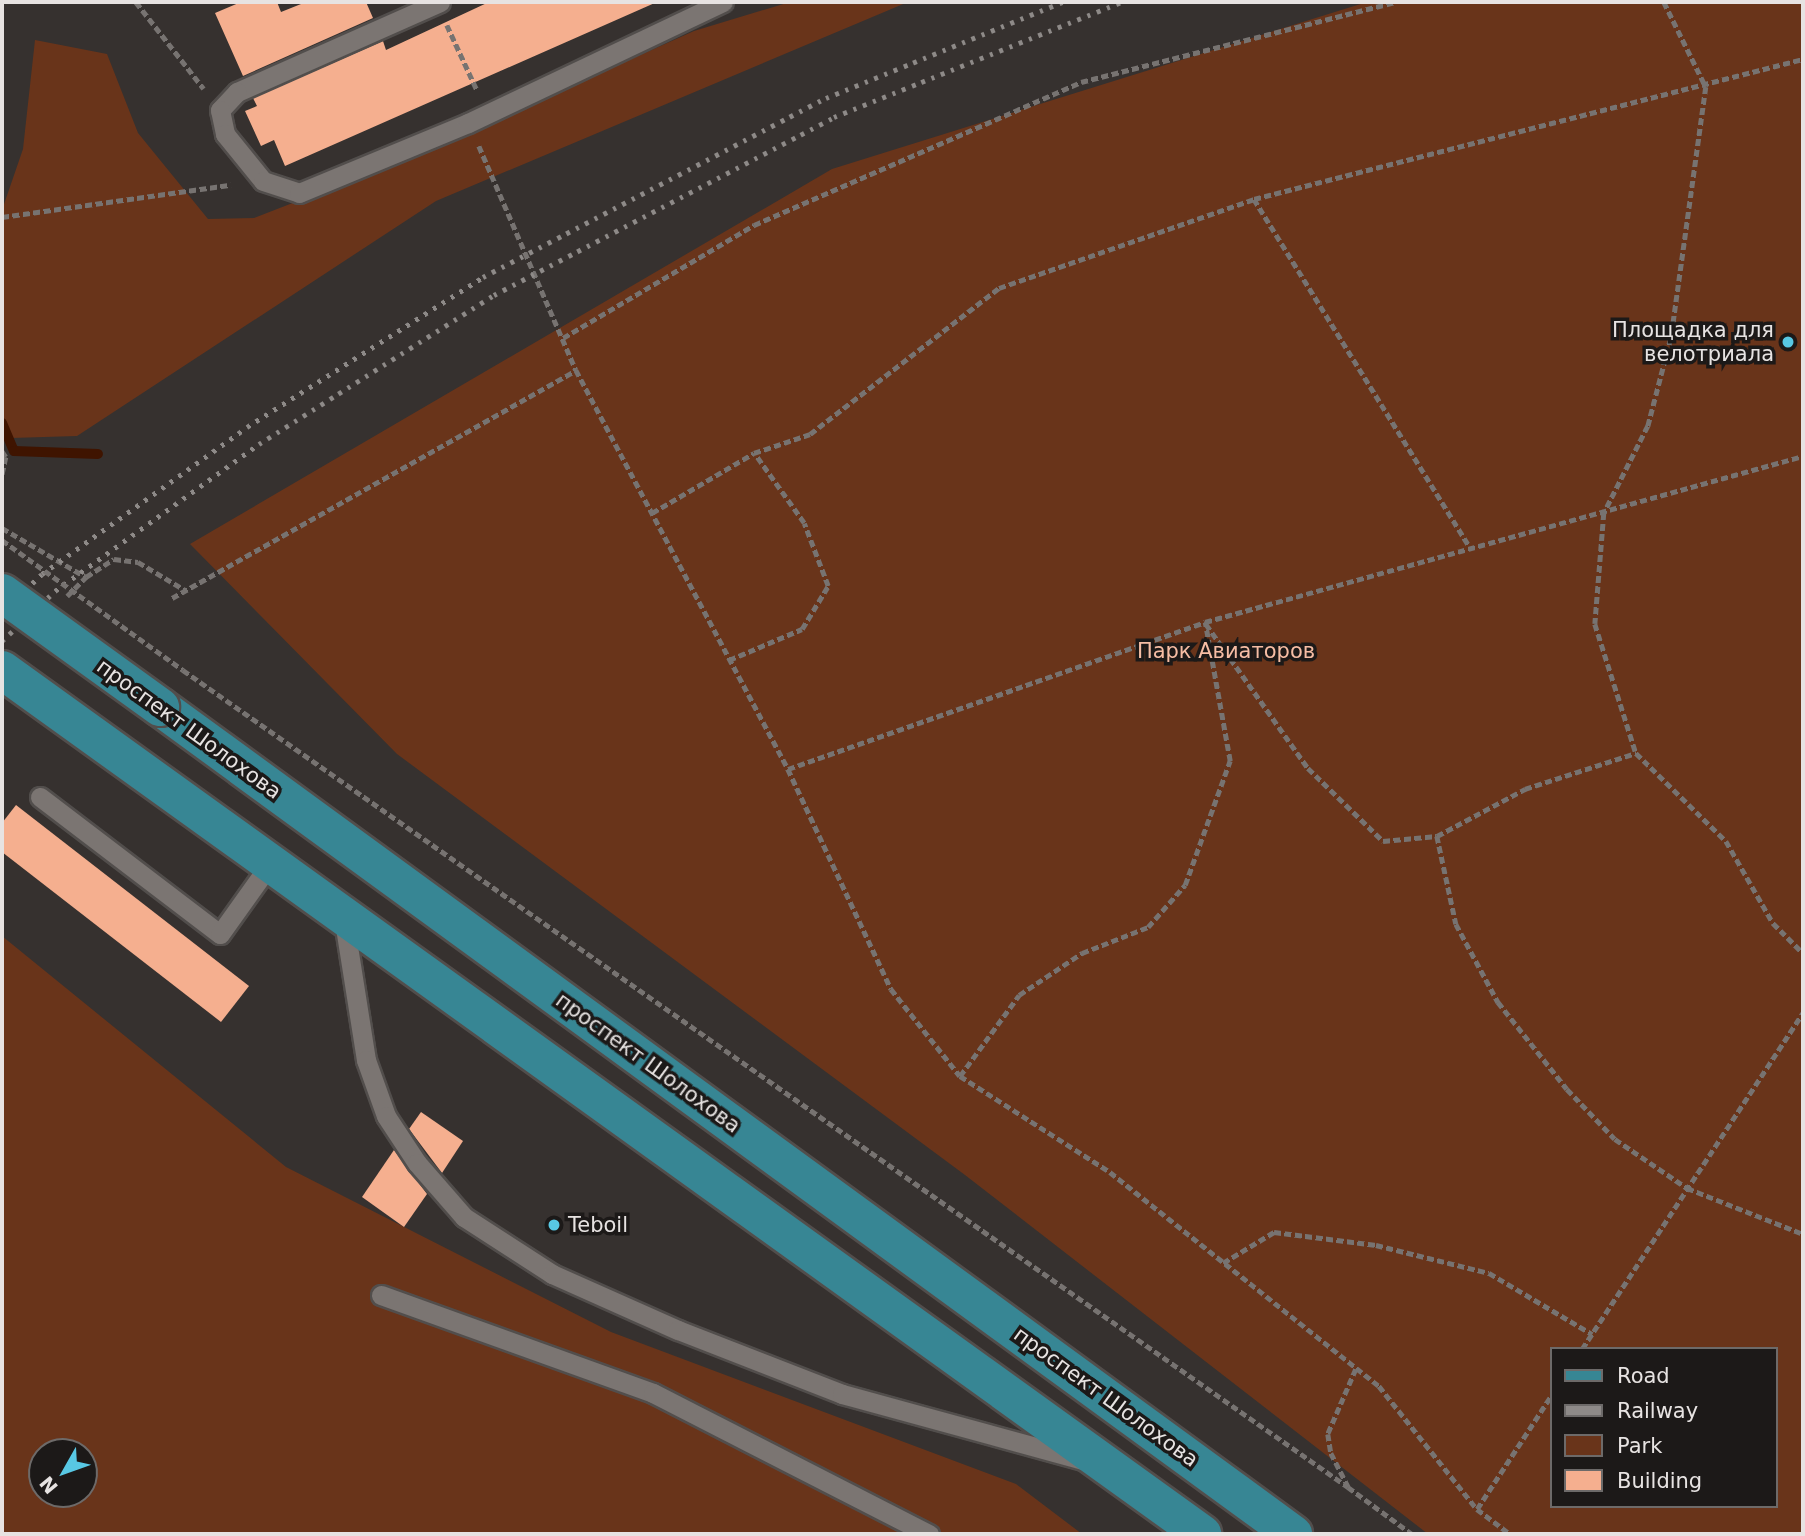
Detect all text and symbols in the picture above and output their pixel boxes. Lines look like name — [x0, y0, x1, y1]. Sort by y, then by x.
place label: Площадка для велотриала — [1612, 317, 1774, 367]
marker: Площадка для велотриала — [1780, 334, 1796, 350]
park label: Парк Авиаторов — [1137, 638, 1315, 664]
street label: проспект Шолохова — [92, 654, 286, 804]
street label: проспект Шолохова — [551, 988, 745, 1138]
place label: Teboil — [568, 1212, 628, 1238]
marker: Teboil — [546, 1217, 562, 1233]
street label: проспект Шолохова — [1009, 1322, 1203, 1472]
legend — [1549, 1347, 1777, 1508]
text: Road — [1617, 1364, 1670, 1388]
text: Railway — [1617, 1399, 1698, 1423]
text: Park — [1617, 1434, 1662, 1458]
north arrow — [28, 1438, 98, 1508]
text: Building — [1617, 1469, 1702, 1493]
text: N — [35, 1472, 62, 1498]

